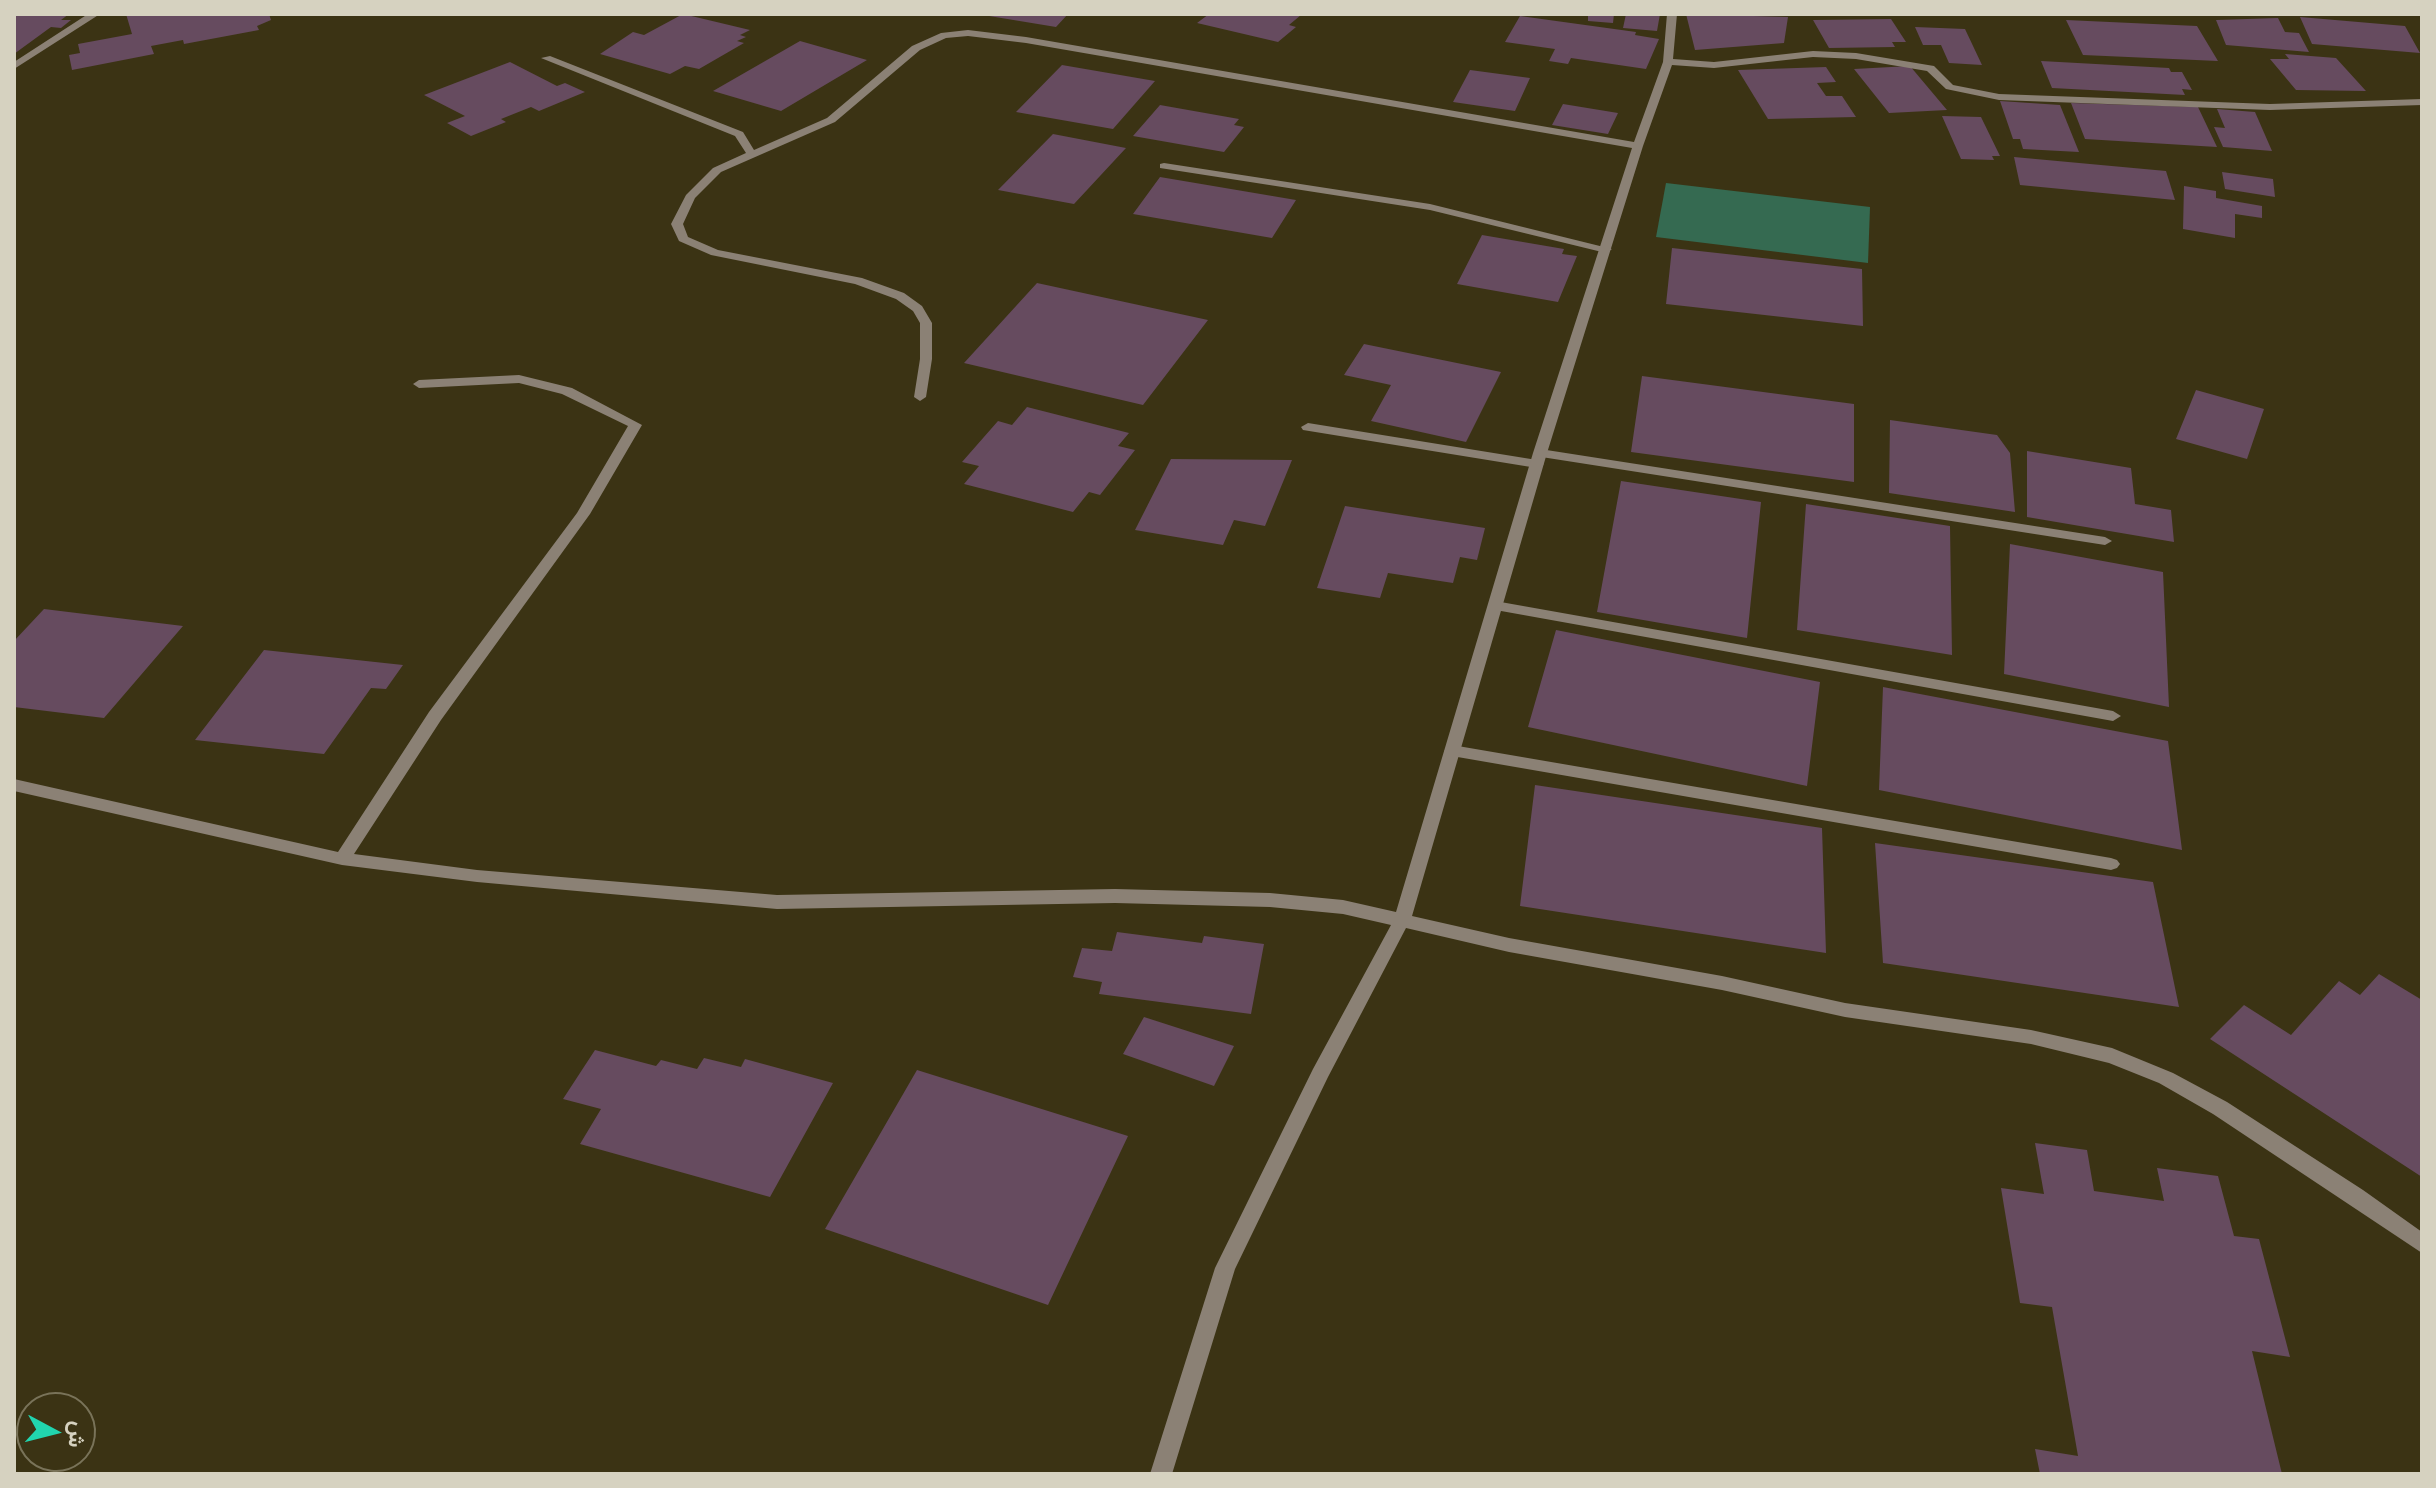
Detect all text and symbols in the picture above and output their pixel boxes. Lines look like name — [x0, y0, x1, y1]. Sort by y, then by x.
north arrow — [16, 1392, 96, 1472]
text: ش — [62, 1420, 93, 1450]

